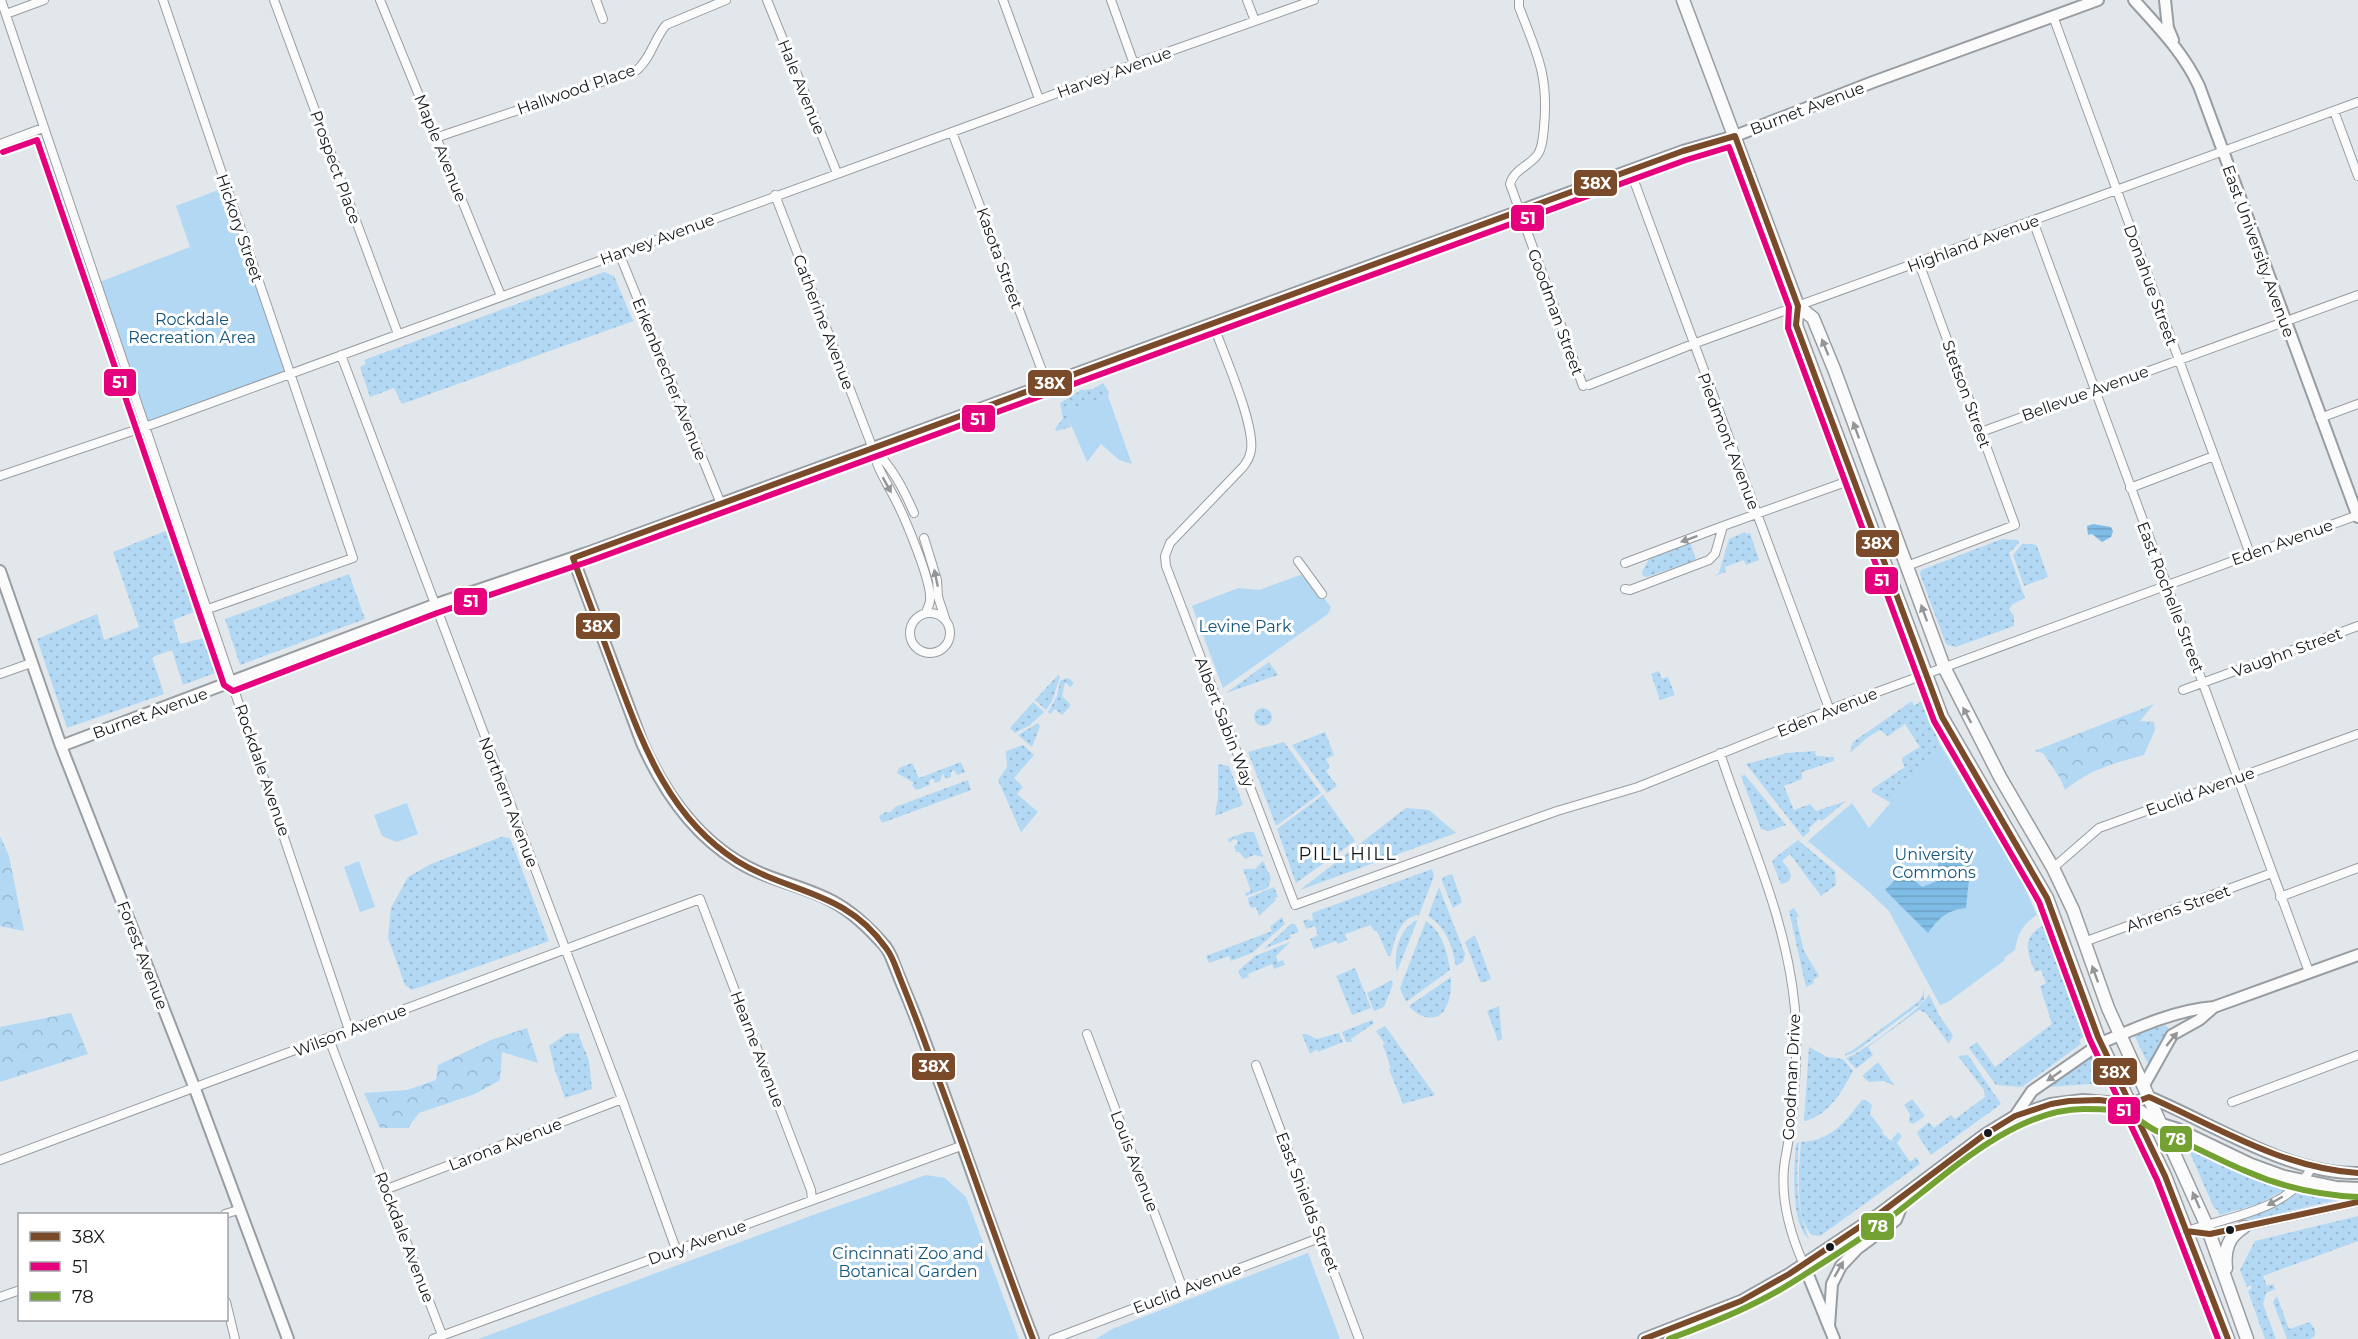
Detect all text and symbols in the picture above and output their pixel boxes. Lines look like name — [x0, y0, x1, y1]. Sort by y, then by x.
street label: Hale Avenue — [774, 37, 829, 138]
street label: Harvey Avenue — [1054, 43, 1174, 102]
street label: Hallwood Place — [515, 60, 638, 119]
street label: Burnet Avenue — [1747, 78, 1867, 139]
street label: Maple Avenue — [410, 92, 471, 205]
street label: Prospect Place — [306, 108, 365, 226]
street label: East University Avenue — [2218, 162, 2299, 340]
line badge: 38X — [1573, 169, 1618, 197]
street label: Hickory Street — [212, 172, 267, 285]
text: 38X — [1579, 174, 1612, 193]
line badge: 51 — [1510, 204, 1545, 232]
street label: Kasota Street — [972, 205, 1027, 312]
text: 51 — [1520, 209, 1536, 228]
street label: Harvey Avenue — [597, 210, 717, 269]
street label: Highland Avenue — [1905, 211, 2042, 276]
street label: Donahue Street — [2120, 222, 2181, 349]
street label: Goodman Street — [1524, 246, 1587, 378]
street label: Catherine Avenue — [789, 252, 858, 392]
street label: Erkenbrecher Avenue — [628, 295, 711, 463]
park label: Rockdale Recreation Area — [128, 310, 256, 347]
one-way arrow — [1820, 338, 1829, 356]
street label: Stetson Street — [1938, 338, 1995, 451]
street label: Bellevue Avenue — [2019, 362, 2151, 425]
line badge: 51 — [103, 368, 137, 397]
line badge: 38X — [1027, 369, 1073, 397]
street label: Piedmont Avenue — [1694, 370, 1763, 512]
text: 51 — [112, 373, 128, 392]
text: 38X — [1033, 374, 1066, 393]
line badge: 51 — [961, 404, 996, 433]
text: 51 — [970, 410, 986, 429]
one-way arrow — [1851, 420, 1861, 438]
one-way arrow — [882, 476, 892, 493]
street label: Eden Avenue — [2229, 515, 2335, 570]
street label: East Rochelle Street — [2133, 519, 2208, 676]
line badge: 38X — [1855, 529, 1900, 558]
one-way arrow — [1680, 534, 1698, 544]
text: 38X — [1860, 534, 1893, 553]
line badge: 51 — [1864, 566, 1899, 595]
one-way arrow — [931, 568, 940, 587]
text: 51 — [1874, 571, 1890, 590]
line badge: 51 — [453, 587, 488, 616]
text: 51 — [463, 592, 479, 611]
one-way arrow — [1919, 603, 1929, 621]
line badge: 38X — [575, 612, 621, 640]
text: 38X — [581, 617, 614, 636]
park label: Levine Park — [1198, 617, 1292, 636]
street label: Vaughn Street — [2230, 624, 2345, 681]
street label: Albert Sabin Way — [1191, 654, 1258, 790]
street label: Burnet Avenue — [90, 684, 210, 743]
street label: Eden Avenue — [1774, 684, 1880, 741]
street label: Rockdale Avenue — [231, 702, 294, 839]
one-way arrow — [1962, 706, 1972, 723]
street label: Northern Avenue — [475, 734, 542, 870]
street label: Euclid Avenue — [2143, 763, 2257, 820]
district label: PILL HILL — [1299, 843, 1397, 865]
park label: University Commons — [1892, 845, 1976, 882]
street label: Ahrens Street — [2124, 881, 2233, 936]
street label: Forest Avenue — [113, 898, 172, 1012]
one-way arrow — [2090, 965, 2100, 983]
street label: Hearne Avenue — [727, 988, 788, 1110]
street label: Wilson Avenue — [291, 1000, 409, 1061]
street label: Goodman Drive — [1779, 1013, 1804, 1141]
one-way arrow — [2165, 1031, 2178, 1047]
line badge: 38X — [911, 1052, 956, 1081]
text: 38X — [917, 1057, 950, 1076]
line badge: 38X — [2092, 1057, 2138, 1086]
text: 38X — [2098, 1063, 2131, 1082]
one-way arrow — [2046, 1070, 2062, 1081]
line badge: 51 — [2107, 1096, 2141, 1125]
text: 51 — [2116, 1101, 2132, 1120]
street label: Louis Avenue — [1107, 1108, 1163, 1214]
street label: Larona Avenue — [446, 1114, 565, 1175]
line badge: 78 — [2159, 1125, 2193, 1153]
unlabelled marker — [1982, 1127, 1994, 1139]
street label: East Shields Street — [1272, 1129, 1343, 1275]
text: 78 — [2166, 1130, 2186, 1149]
street label: Rockdale Avenue — [371, 1169, 438, 1305]
one-way arrow — [2191, 1190, 2201, 1208]
one-way arrow — [2266, 1196, 2283, 1206]
line badge: 78 — [1860, 1212, 1895, 1241]
legend — [18, 1213, 228, 1321]
street label: Dury Avenue — [645, 1216, 749, 1269]
text: 78 — [1868, 1217, 1888, 1236]
unlabelled marker — [2224, 1224, 2236, 1236]
text: 38X — [72, 1226, 105, 1248]
unlabelled marker — [1824, 1241, 1836, 1253]
park label: Cincinnati Zoo and Botanical Garden — [832, 1244, 984, 1281]
text: 51 — [72, 1256, 89, 1278]
street label: Euclid Avenue — [1130, 1259, 1244, 1318]
one-way arrow — [1834, 1261, 1845, 1277]
text: 78 — [72, 1286, 94, 1308]

